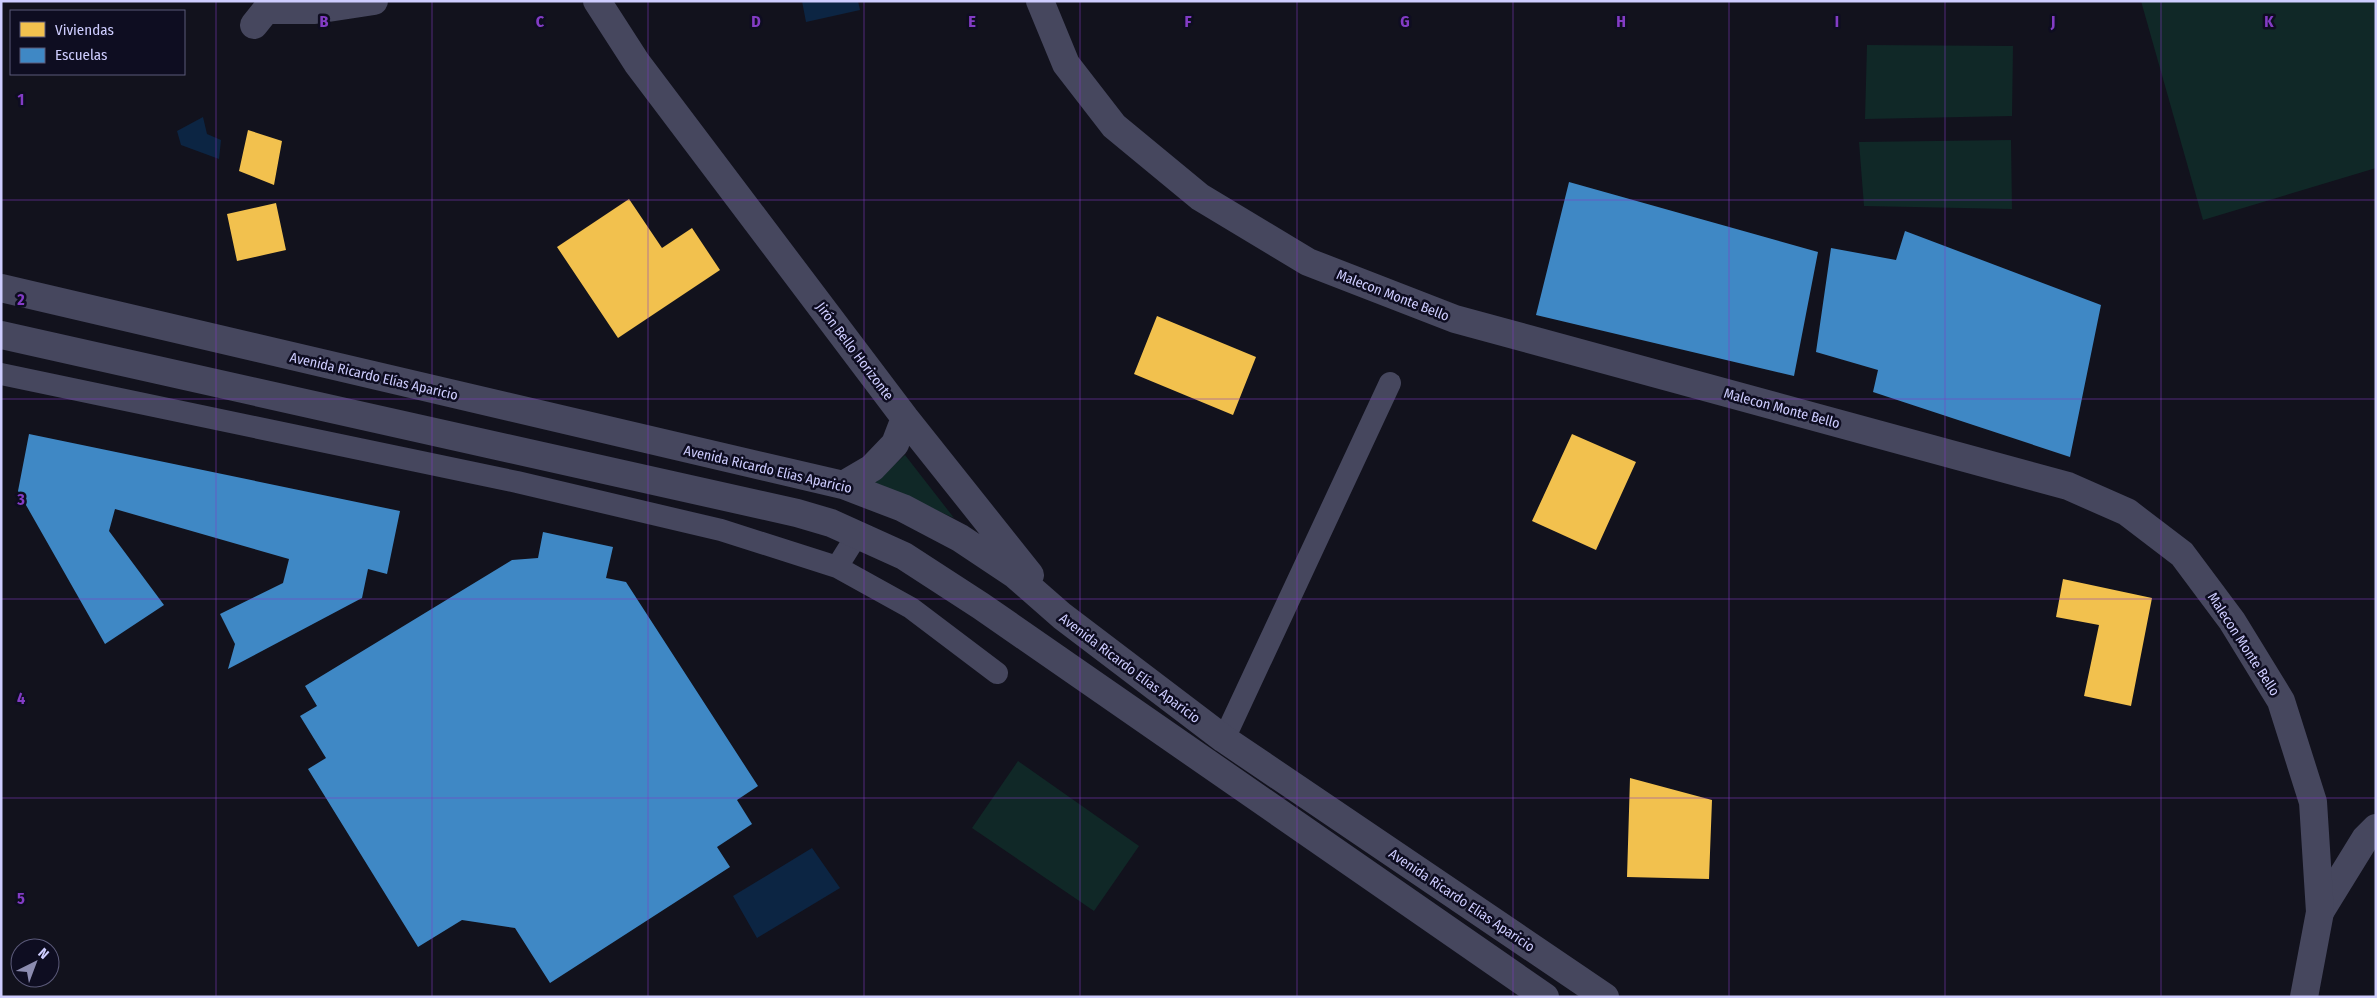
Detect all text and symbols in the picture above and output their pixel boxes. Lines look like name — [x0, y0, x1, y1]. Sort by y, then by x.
legend — [10, 10, 185, 75]
text: B — [320, 12, 329, 31]
text: C — [536, 12, 545, 31]
text: D — [751, 12, 761, 31]
text: E — [968, 12, 976, 31]
text: F — [1184, 12, 1192, 31]
text: G — [1400, 12, 1410, 31]
text: H — [1616, 12, 1626, 31]
text: I — [1835, 12, 1839, 31]
text: J — [2050, 12, 2055, 31]
text: K — [2264, 12, 2274, 31]
text: Viviendas — [55, 21, 114, 39]
text: Escuelas — [55, 46, 107, 64]
text: 1 — [18, 90, 24, 109]
street label: Malecon Monte Bello — [1334, 266, 1452, 325]
text: 2 — [16, 290, 25, 309]
street label: Jirón Bello Horizonte — [812, 299, 897, 404]
street label: Avenida Ricardo Elías Aparicio — [288, 349, 460, 404]
street label: Malecon Monte Bello — [1722, 385, 1842, 432]
street label: Avenida Ricardo Elías Aparicio — [682, 442, 854, 497]
text: 3 — [16, 490, 25, 509]
street label: Malecon Monte Bello — [2204, 590, 2283, 699]
street label: Avenida Ricardo Elías Aparicio — [1056, 610, 1204, 727]
text: 4 — [17, 689, 25, 708]
street label: Avenida Ricardo Elías Aparicio — [1386, 845, 1538, 956]
text: 5 — [17, 889, 25, 908]
north arrow — [10, 938, 60, 988]
text: N — [35, 945, 52, 963]

